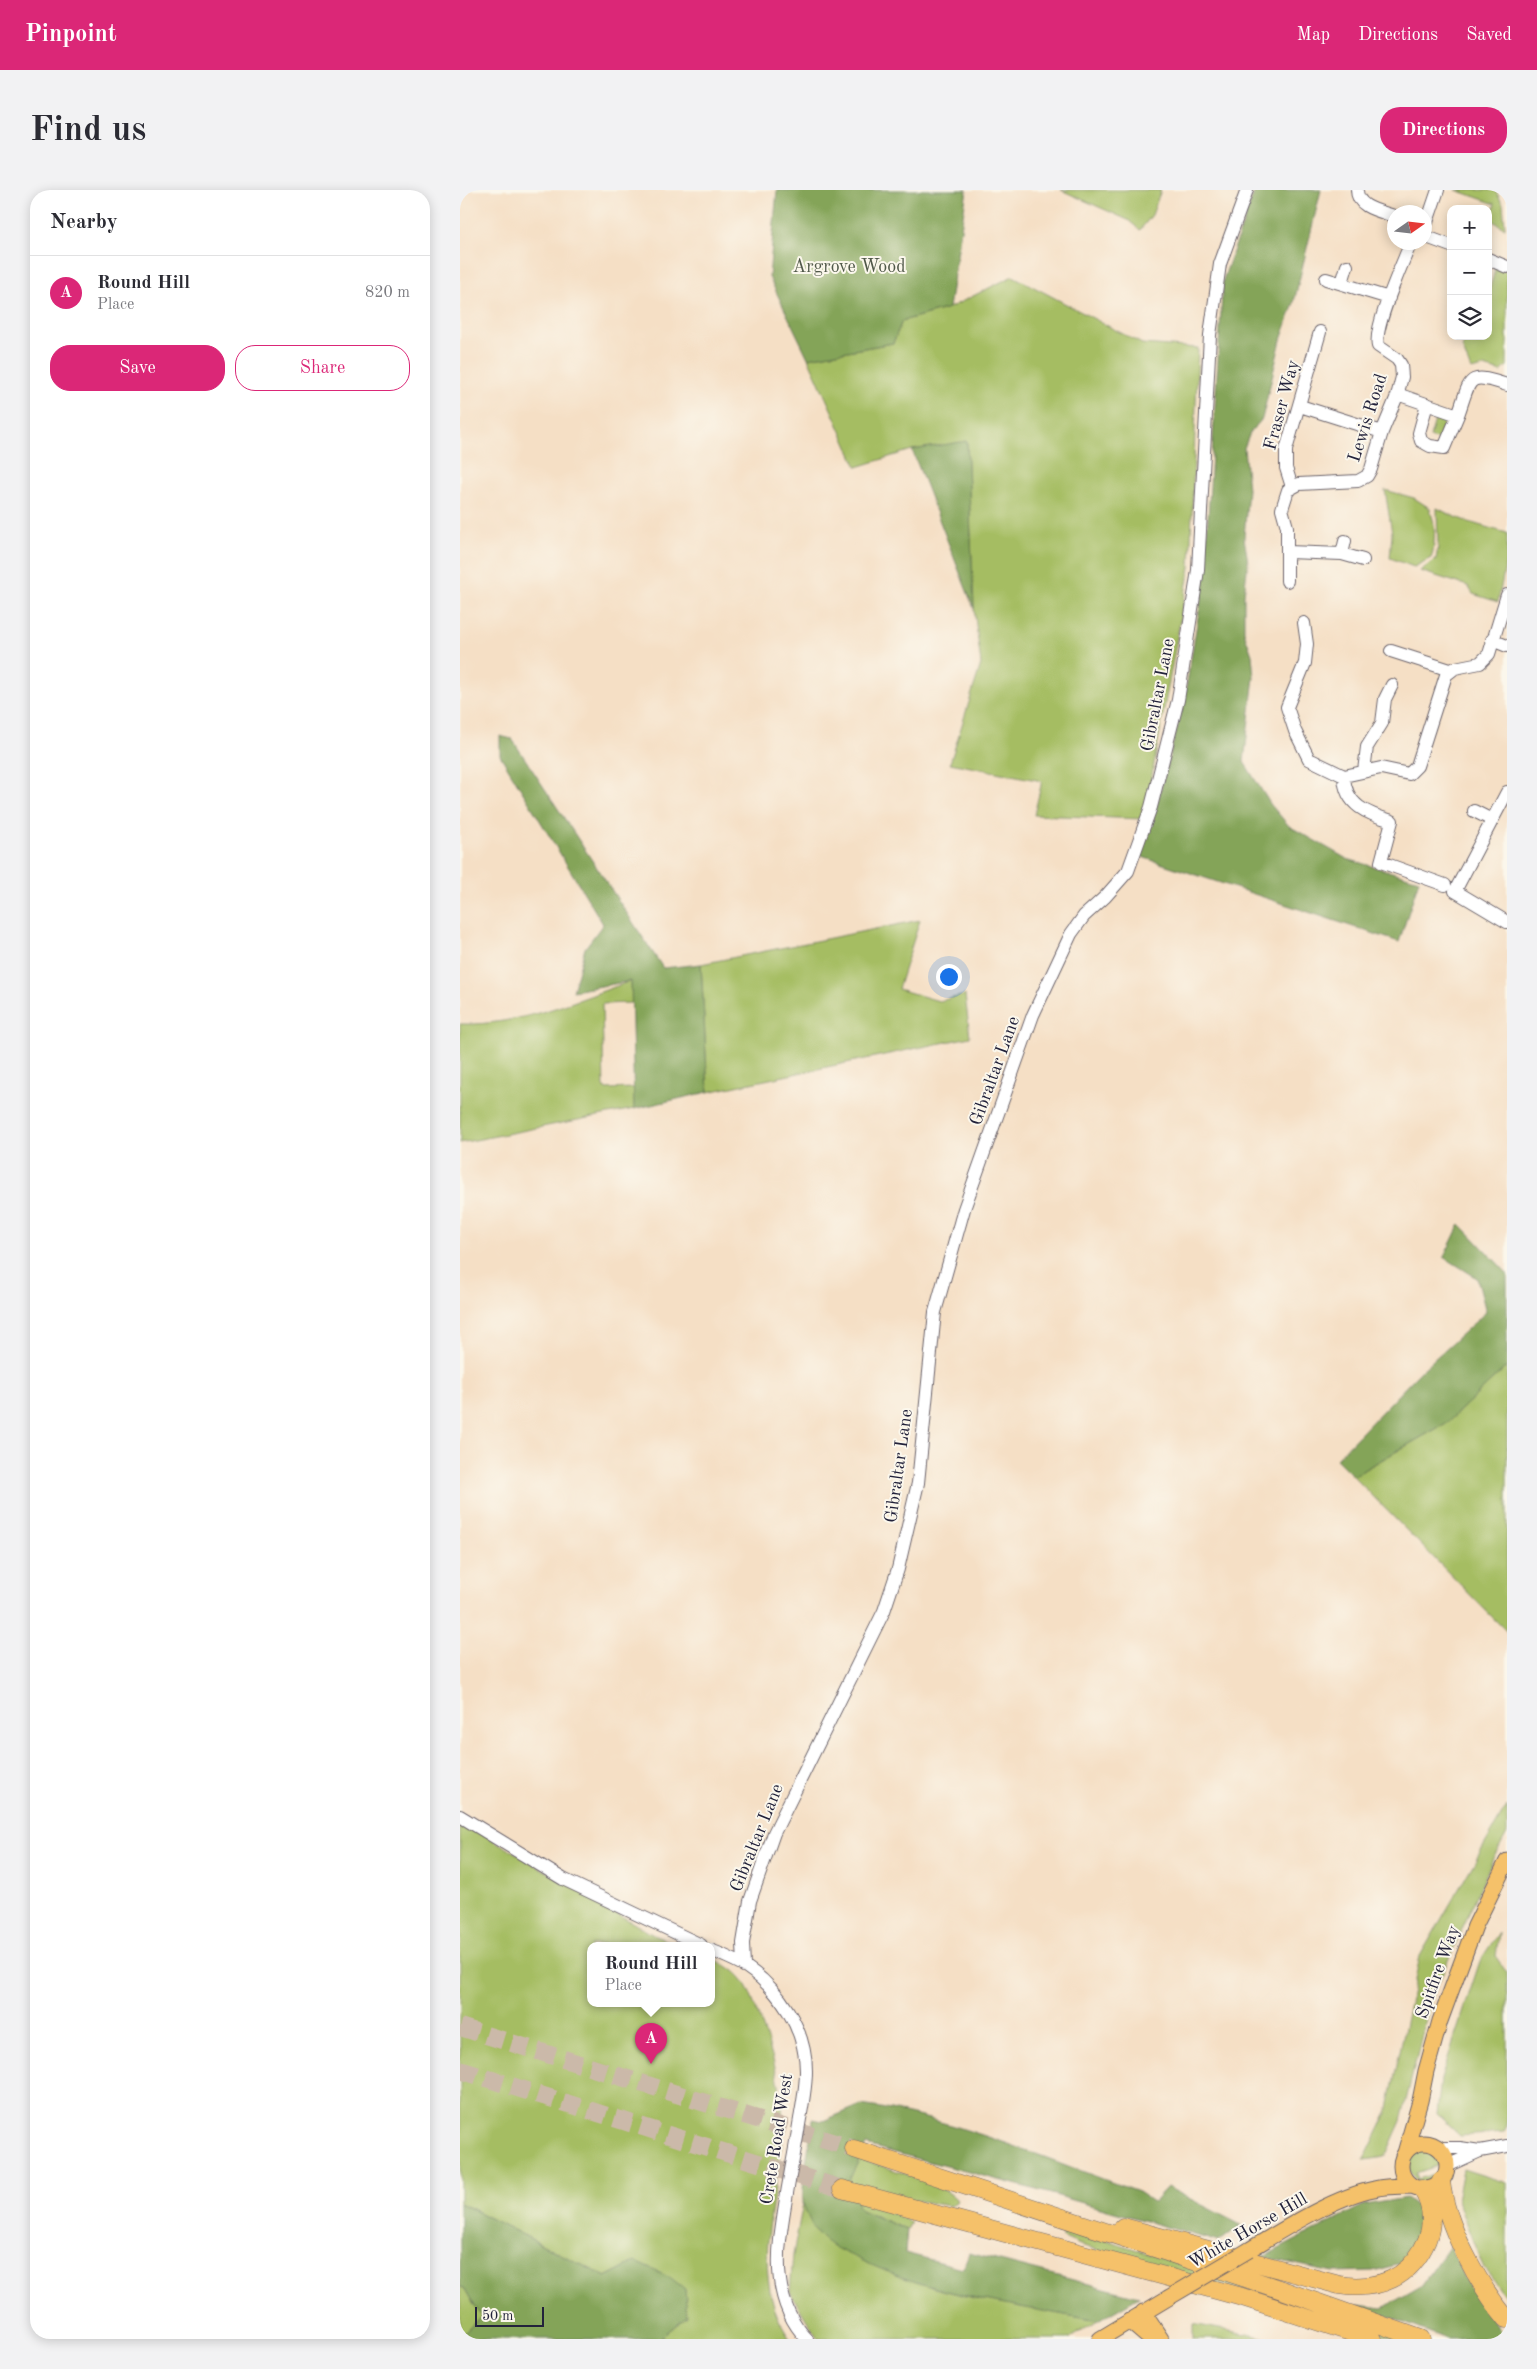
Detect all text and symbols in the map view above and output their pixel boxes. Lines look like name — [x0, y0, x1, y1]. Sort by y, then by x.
text: Pinpoint — [25, 23, 117, 47]
text: Map — [1297, 26, 1330, 44]
text: Directions — [1358, 26, 1438, 44]
text: Saved — [1466, 26, 1512, 44]
button: Directions — [1380, 107, 1507, 153]
text: Find us — [30, 113, 146, 148]
north arrow — [1387, 205, 1432, 250]
map controls — [1447, 205, 1492, 340]
button: + — [1447, 205, 1492, 250]
text: Nearby — [50, 212, 118, 233]
button: − — [1447, 250, 1492, 295]
park label: Argrove Wood — [792, 258, 906, 276]
text: Round Hill — [97, 274, 190, 293]
text: A — [60, 285, 72, 301]
text: 820 m — [365, 285, 410, 301]
button: layers — [1447, 295, 1492, 340]
text: Place — [97, 297, 134, 313]
button: Save — [50, 345, 225, 391]
button: Share — [235, 345, 410, 391]
street label: Fraser Way — [1261, 357, 1303, 452]
street label: Lewis Road — [1345, 371, 1391, 465]
street label: Gibraltar Lane — [1138, 637, 1178, 753]
your location — [936, 964, 962, 990]
street label: Gibraltar Lane — [967, 1014, 1023, 1128]
street label: Gibraltar Lane — [882, 1408, 916, 1524]
street label: Gibraltar Lane — [727, 1781, 787, 1895]
street label: Spitfire Way — [1413, 1923, 1463, 2021]
popup — [587, 1942, 715, 2007]
text: Round Hill — [605, 1955, 698, 1974]
text: Place — [605, 1978, 642, 1994]
pin: A — [635, 2023, 667, 2064]
street label: Crete Road West — [758, 2072, 796, 2206]
street label: White Horse Hill — [1186, 2190, 1311, 2272]
scale bar — [475, 2304, 544, 2327]
text: 50 m — [482, 2309, 513, 2323]

